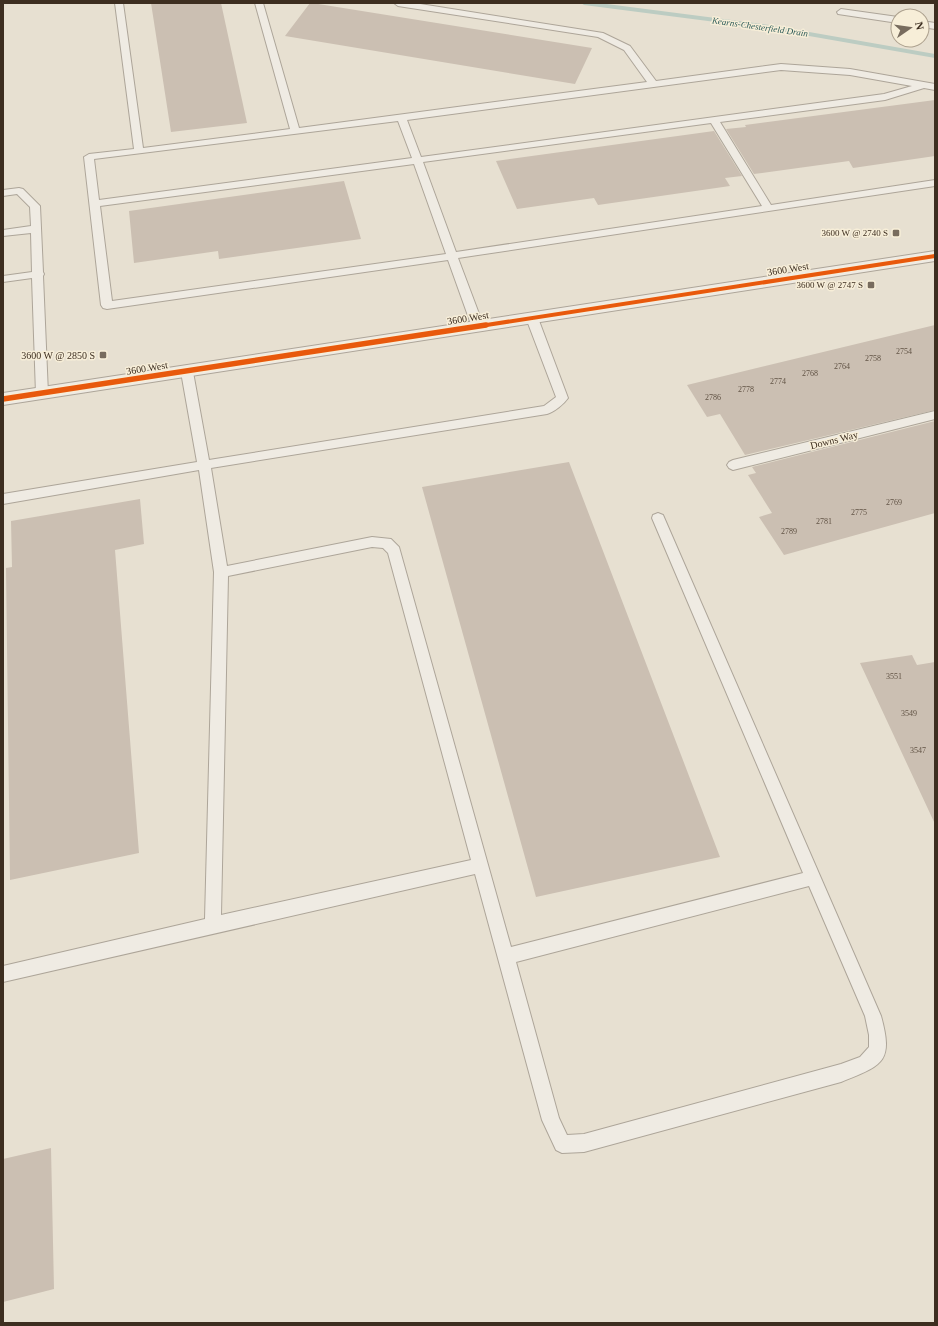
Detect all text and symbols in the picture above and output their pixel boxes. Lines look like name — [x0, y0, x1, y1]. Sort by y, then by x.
north arrow — [890, 8, 930, 48]
water label: Kearns-Chesterfield Drain — [710, 15, 809, 39]
text: N — [913, 21, 926, 31]
place label: 3600 W @ 2740 S — [822, 228, 888, 238]
marker: 3600 W @ 2740 S — [891, 228, 901, 238]
street label: 3600 West — [766, 260, 810, 278]
place label: 3600 W @ 2747 S — [797, 280, 863, 290]
marker: 3600 W @ 2747 S — [866, 280, 876, 290]
street label: 3600 West — [446, 309, 490, 327]
house number: 2754 — [896, 347, 912, 356]
place label: 3600 W @ 2850 S — [21, 350, 95, 361]
marker: 3600 W @ 2850 S — [98, 350, 108, 360]
house number: 2758 — [865, 354, 881, 363]
street label: 3600 West — [125, 359, 169, 377]
house number: 2764 — [834, 362, 850, 371]
house number: 2768 — [802, 369, 818, 378]
house number: 2774 — [770, 377, 786, 386]
house number: 2778 — [738, 385, 754, 394]
house number: 2786 — [705, 393, 721, 402]
street label: Downs Way — [809, 429, 859, 451]
house number: 2769 — [886, 498, 902, 507]
house number: 2775 — [851, 508, 867, 517]
house number: 2781 — [816, 517, 832, 526]
house number: 2789 — [781, 527, 797, 536]
house number: 3551 — [886, 672, 902, 681]
house number: 3549 — [901, 709, 917, 718]
house number: 3547 — [910, 746, 926, 755]

